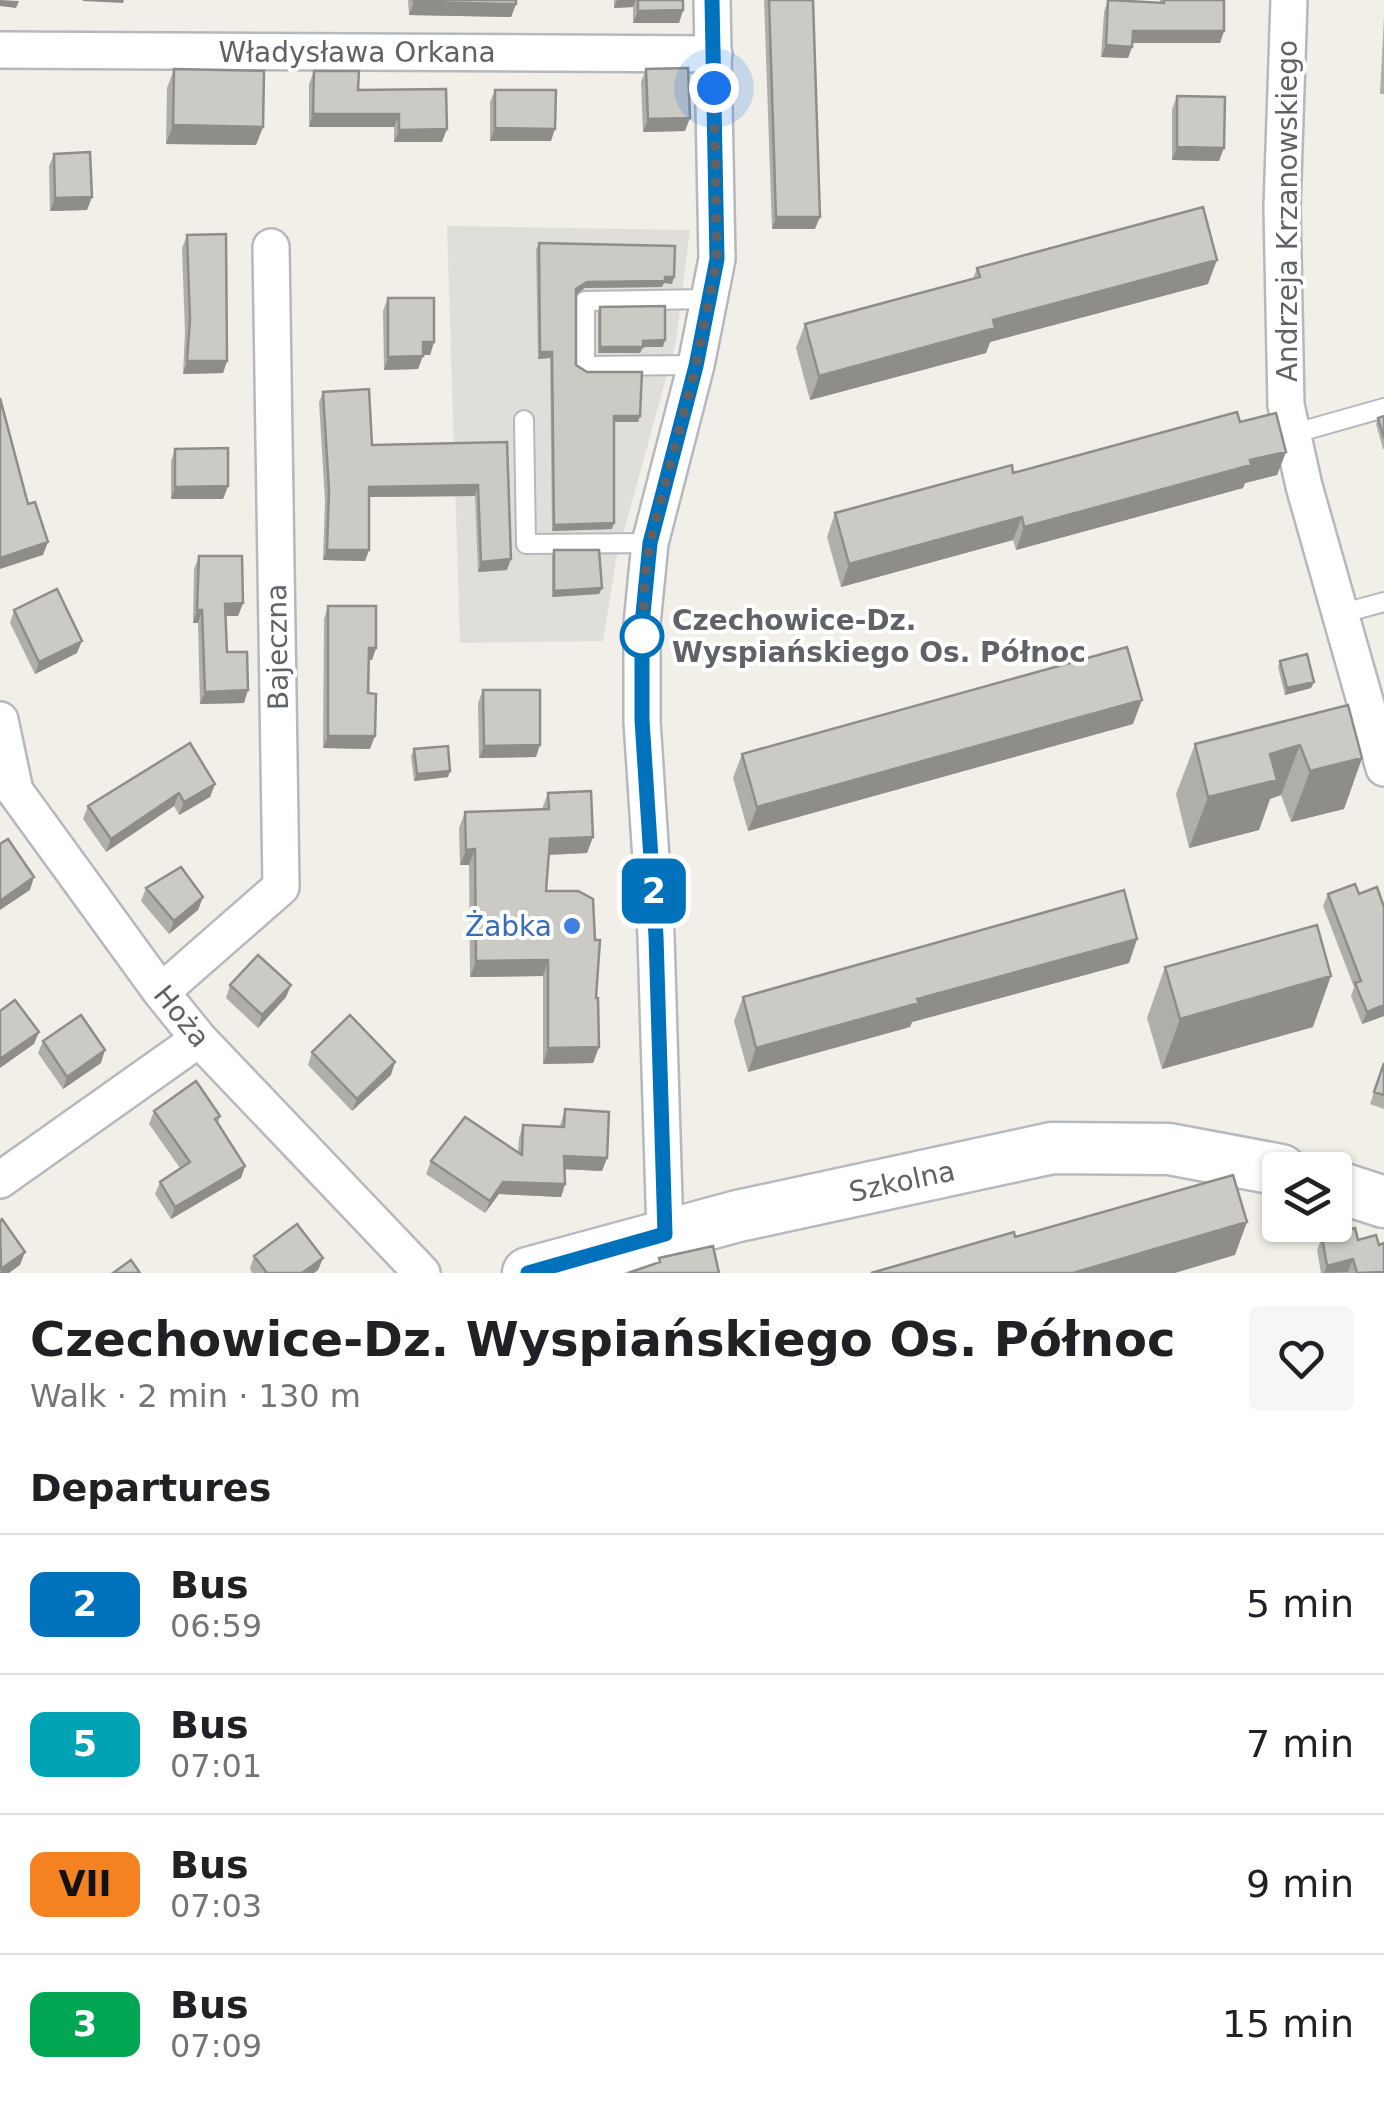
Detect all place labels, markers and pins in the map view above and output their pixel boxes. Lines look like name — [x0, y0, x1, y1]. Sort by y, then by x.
place label: Czechowice-Dz. Wyspiańskiego Os. Północ — [672, 604, 1086, 669]
marker: Czechowice-Dz. Wyspiańskiego Os. Północ — [621, 615, 663, 657]
place label: Żabka — [465, 910, 552, 943]
marker: Żabka — [561, 915, 583, 937]

